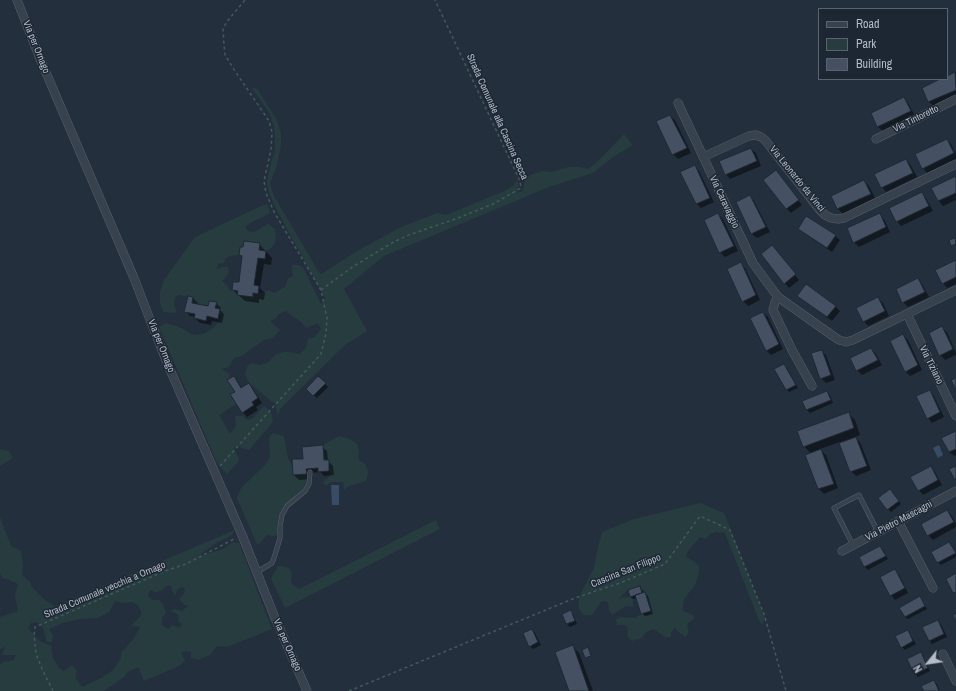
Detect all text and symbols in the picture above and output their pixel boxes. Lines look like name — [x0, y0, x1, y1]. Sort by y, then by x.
legend — [818, 8, 948, 80]
text: Road — [856, 16, 880, 32]
street label: Via per Ornago — [20, 19, 52, 75]
text: Park — [856, 36, 876, 52]
street label: Strada Comunale alla Cascina Secca — [464, 52, 530, 182]
text: Building — [856, 56, 892, 72]
street label: Via Tintoretto — [891, 103, 941, 135]
street label: Via Leonardo da Vinci — [767, 144, 827, 214]
street label: Via Caravaggio — [707, 174, 741, 230]
street label: Via per Ornago — [145, 318, 177, 374]
street label: Via Tiziano — [916, 344, 946, 386]
street label: Via Pietro Mascagni — [863, 498, 935, 544]
street label: Cascina San Filippo — [589, 552, 663, 590]
street label: Strada Comunale vecchia a Ornago — [42, 559, 168, 621]
street label: Via per Ornago — [270, 617, 304, 673]
north arrow — [908, 643, 948, 683]
text: N — [910, 663, 925, 675]

